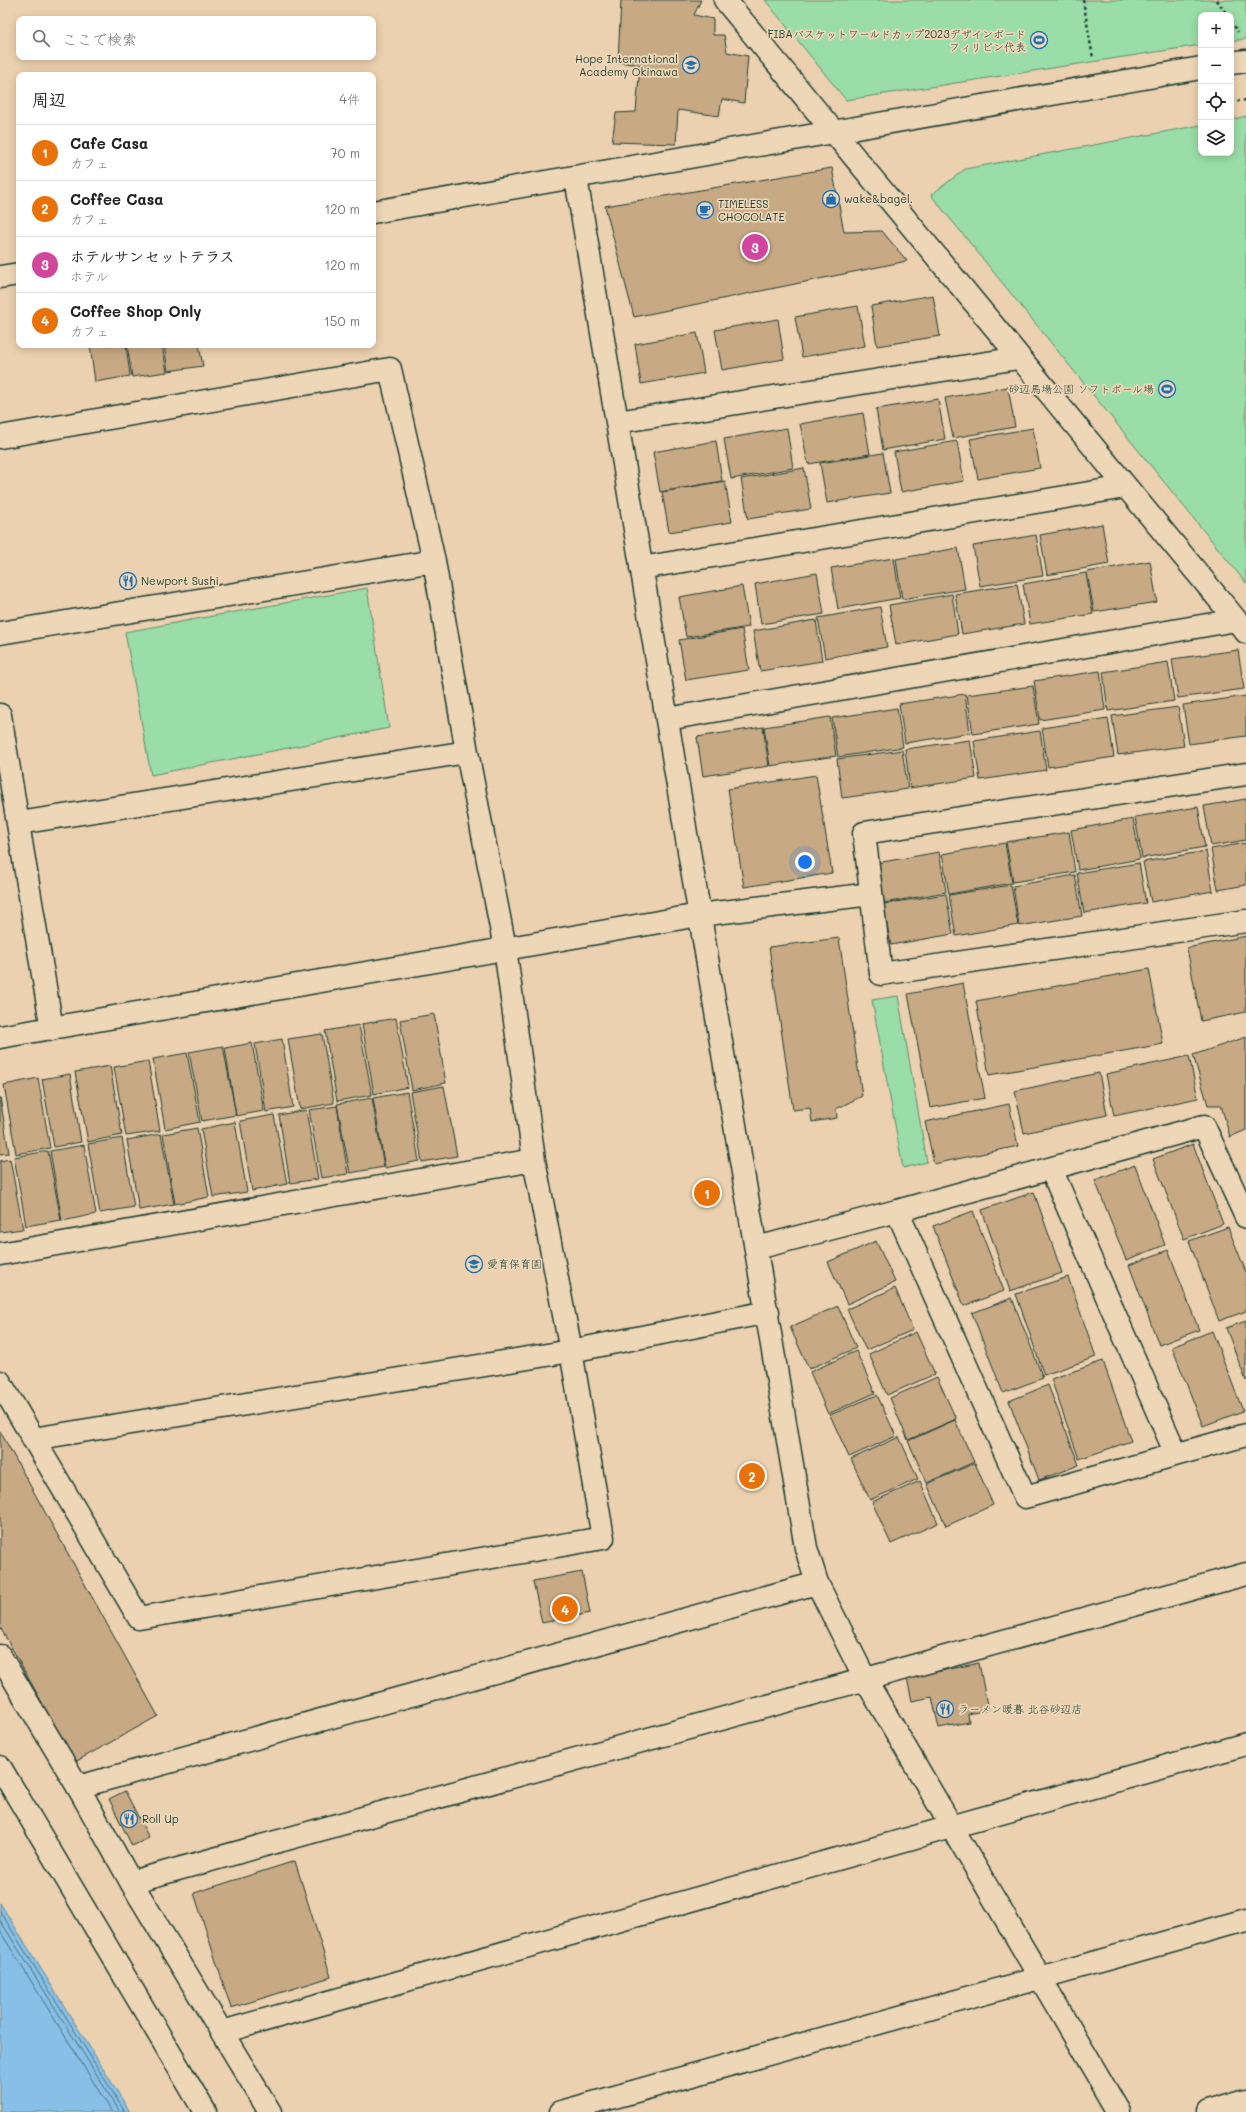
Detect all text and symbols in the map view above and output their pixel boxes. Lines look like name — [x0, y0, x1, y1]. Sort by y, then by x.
map controls — [1198, 12, 1234, 156]
button: + — [1198, 12, 1234, 48]
search box — [16, 16, 376, 60]
place label: FIBAバスケットワールドカップ2023デザインボード フィリピン代表 — [767, 26, 1026, 54]
icon: search — [30, 27, 52, 49]
text: ここで検索 — [62, 29, 137, 49]
sports icon: FIBAバスケットワールドカップ2023デザインボード フィリピン代表 — [1029, 30, 1049, 50]
button: − — [1198, 48, 1234, 84]
place label: Hope International Academy Okinawa — [575, 51, 678, 79]
school or university icon: Hope International Academy Okinawa — [681, 55, 701, 75]
button: locate — [1198, 84, 1234, 120]
text: 周辺 — [32, 88, 66, 110]
text: 4件 — [339, 90, 360, 107]
button: layers — [1198, 120, 1234, 156]
text: Cafe Casa — [70, 133, 148, 153]
text: 1 — [42, 144, 48, 161]
text: 70 m — [330, 144, 360, 161]
text: カフェ — [70, 154, 109, 171]
text: Coffee Casa — [70, 189, 163, 209]
shop icon: wake&bagel. — [821, 189, 841, 209]
place label: wake&bagel. — [844, 191, 913, 206]
place label: TIMELESS CHOCOLATE — [718, 196, 785, 224]
text: 2 — [41, 200, 49, 217]
text: 120 m — [324, 200, 360, 217]
cafe icon: TIMELESS CHOCOLATE — [695, 200, 715, 220]
text: カフェ — [70, 210, 109, 227]
pin: 3 — [742, 232, 768, 262]
text: ホテルサンセットテラス — [70, 246, 234, 266]
text: 3 — [41, 256, 49, 273]
text: 120 m — [324, 256, 360, 273]
text: ホテル — [70, 267, 108, 284]
text: Coffee Shop Only — [70, 301, 201, 321]
text: 4 — [41, 312, 49, 329]
text: 150 m — [324, 312, 360, 329]
text: カフェ — [70, 322, 109, 339]
sports icon: 砂辺馬場公園 ソフトボール場 — [1157, 379, 1177, 399]
place label: 砂辺馬場公園 ソフトボール場 — [1008, 381, 1154, 396]
restaurant icon: Newport Sushi — [118, 571, 138, 591]
place label: Newport Sushi — [141, 573, 219, 588]
your location — [795, 852, 815, 872]
pin: 1 — [694, 1178, 720, 1208]
school or university icon: 愛育保育園 — [464, 1254, 484, 1274]
place label: 愛育保育園 — [487, 1256, 542, 1271]
pin: 2 — [739, 1461, 765, 1491]
pin: 4 — [552, 1594, 578, 1624]
restaurant icon: ラーメン暖暮 北谷砂辺店 — [935, 1699, 955, 1719]
place label: ラーメン暖暮 北谷砂辺店 — [958, 1701, 1083, 1716]
restaurant icon: Roll Up — [119, 1809, 139, 1829]
place label: Roll Up — [142, 1811, 179, 1826]

